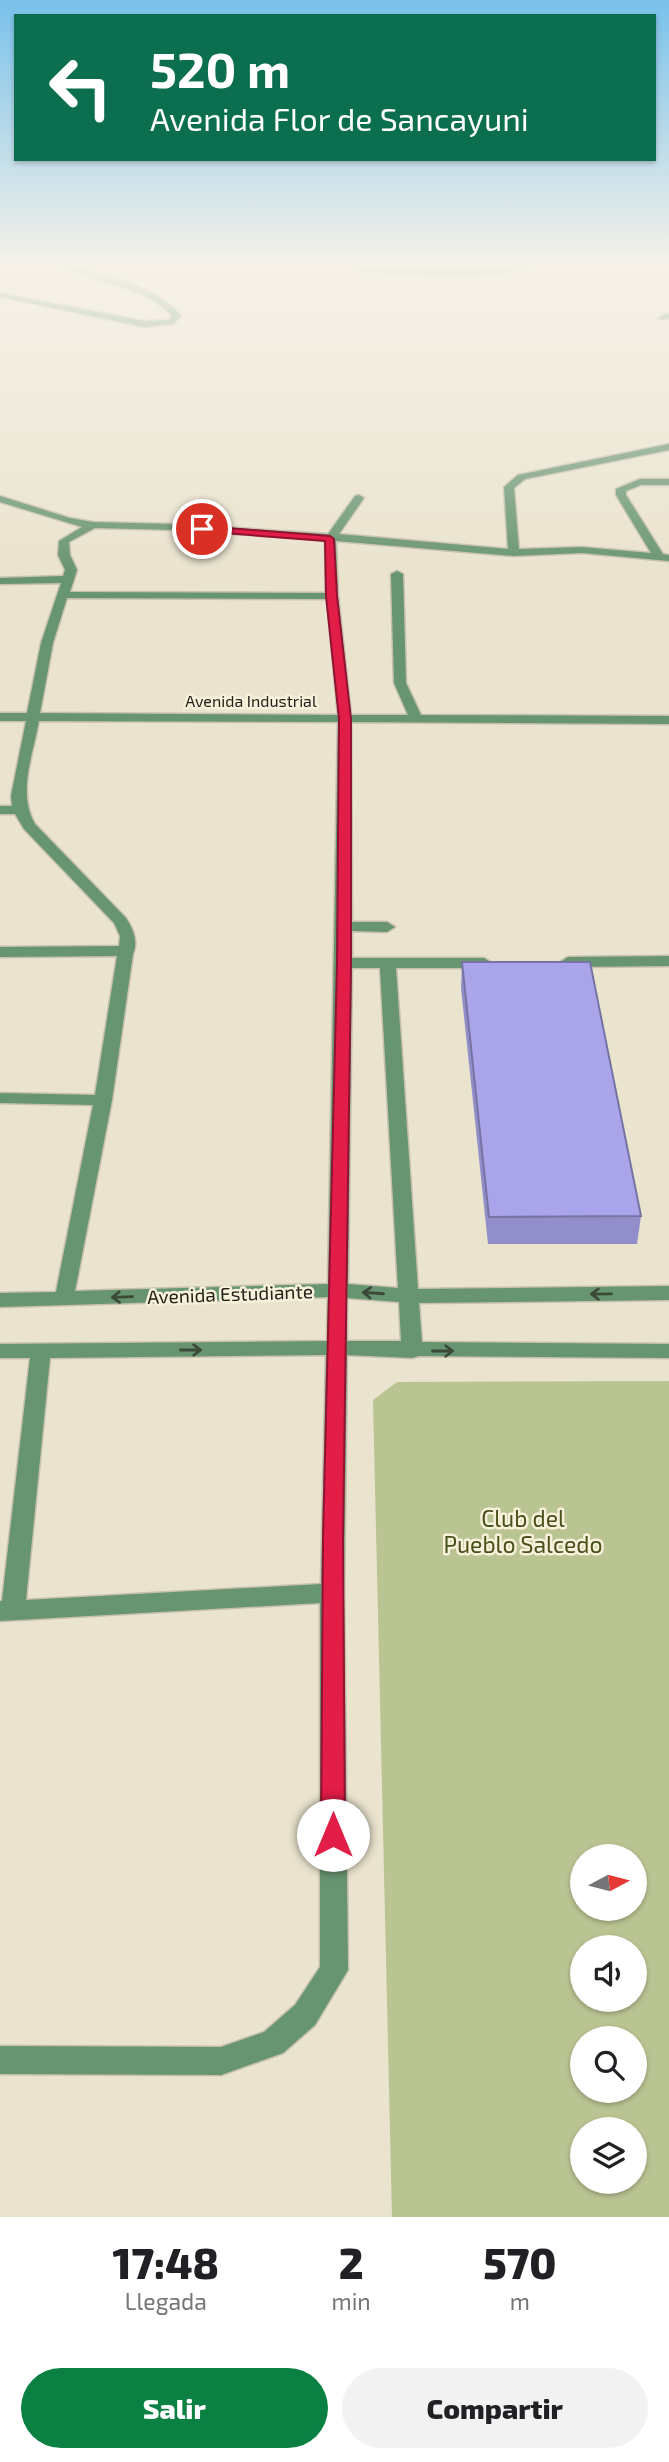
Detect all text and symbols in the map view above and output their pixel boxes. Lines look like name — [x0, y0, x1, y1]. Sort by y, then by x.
text: 520 m — [150, 39, 290, 98]
icon: left — [35, 42, 126, 133]
text: Avenida Flor de Sancayuni — [150, 99, 529, 137]
pin — [172, 499, 232, 559]
icon: arrive — [183, 510, 221, 548]
street label: Avenida Industrial — [185, 691, 317, 710]
street label: Avenida Estudiante — [147, 1279, 313, 1308]
one-way arrow — [363, 1286, 385, 1299]
one-way arrow — [590, 1287, 613, 1301]
one-way arrow — [110, 1291, 133, 1304]
one-way arrow — [179, 1343, 202, 1357]
one-way arrow — [431, 1344, 454, 1358]
park label: Club del Pueblo Salcedo — [443, 1504, 603, 1558]
position arrow — [296, 1798, 370, 1872]
north arrow — [570, 1844, 648, 1922]
map controls — [570, 1844, 647, 2194]
button: sound — [570, 1935, 647, 2012]
button: search — [570, 2026, 647, 2103]
button: layers — [570, 2117, 647, 2194]
text: 17:48 — [113, 2237, 219, 2287]
text: 2 — [339, 2237, 364, 2287]
text: 570 — [483, 2237, 556, 2287]
text: Llegada — [125, 2287, 207, 2315]
text: min — [332, 2287, 371, 2315]
text: m — [510, 2287, 530, 2315]
button: Salir — [21, 2368, 328, 2448]
button: Compartir — [342, 2368, 648, 2448]

